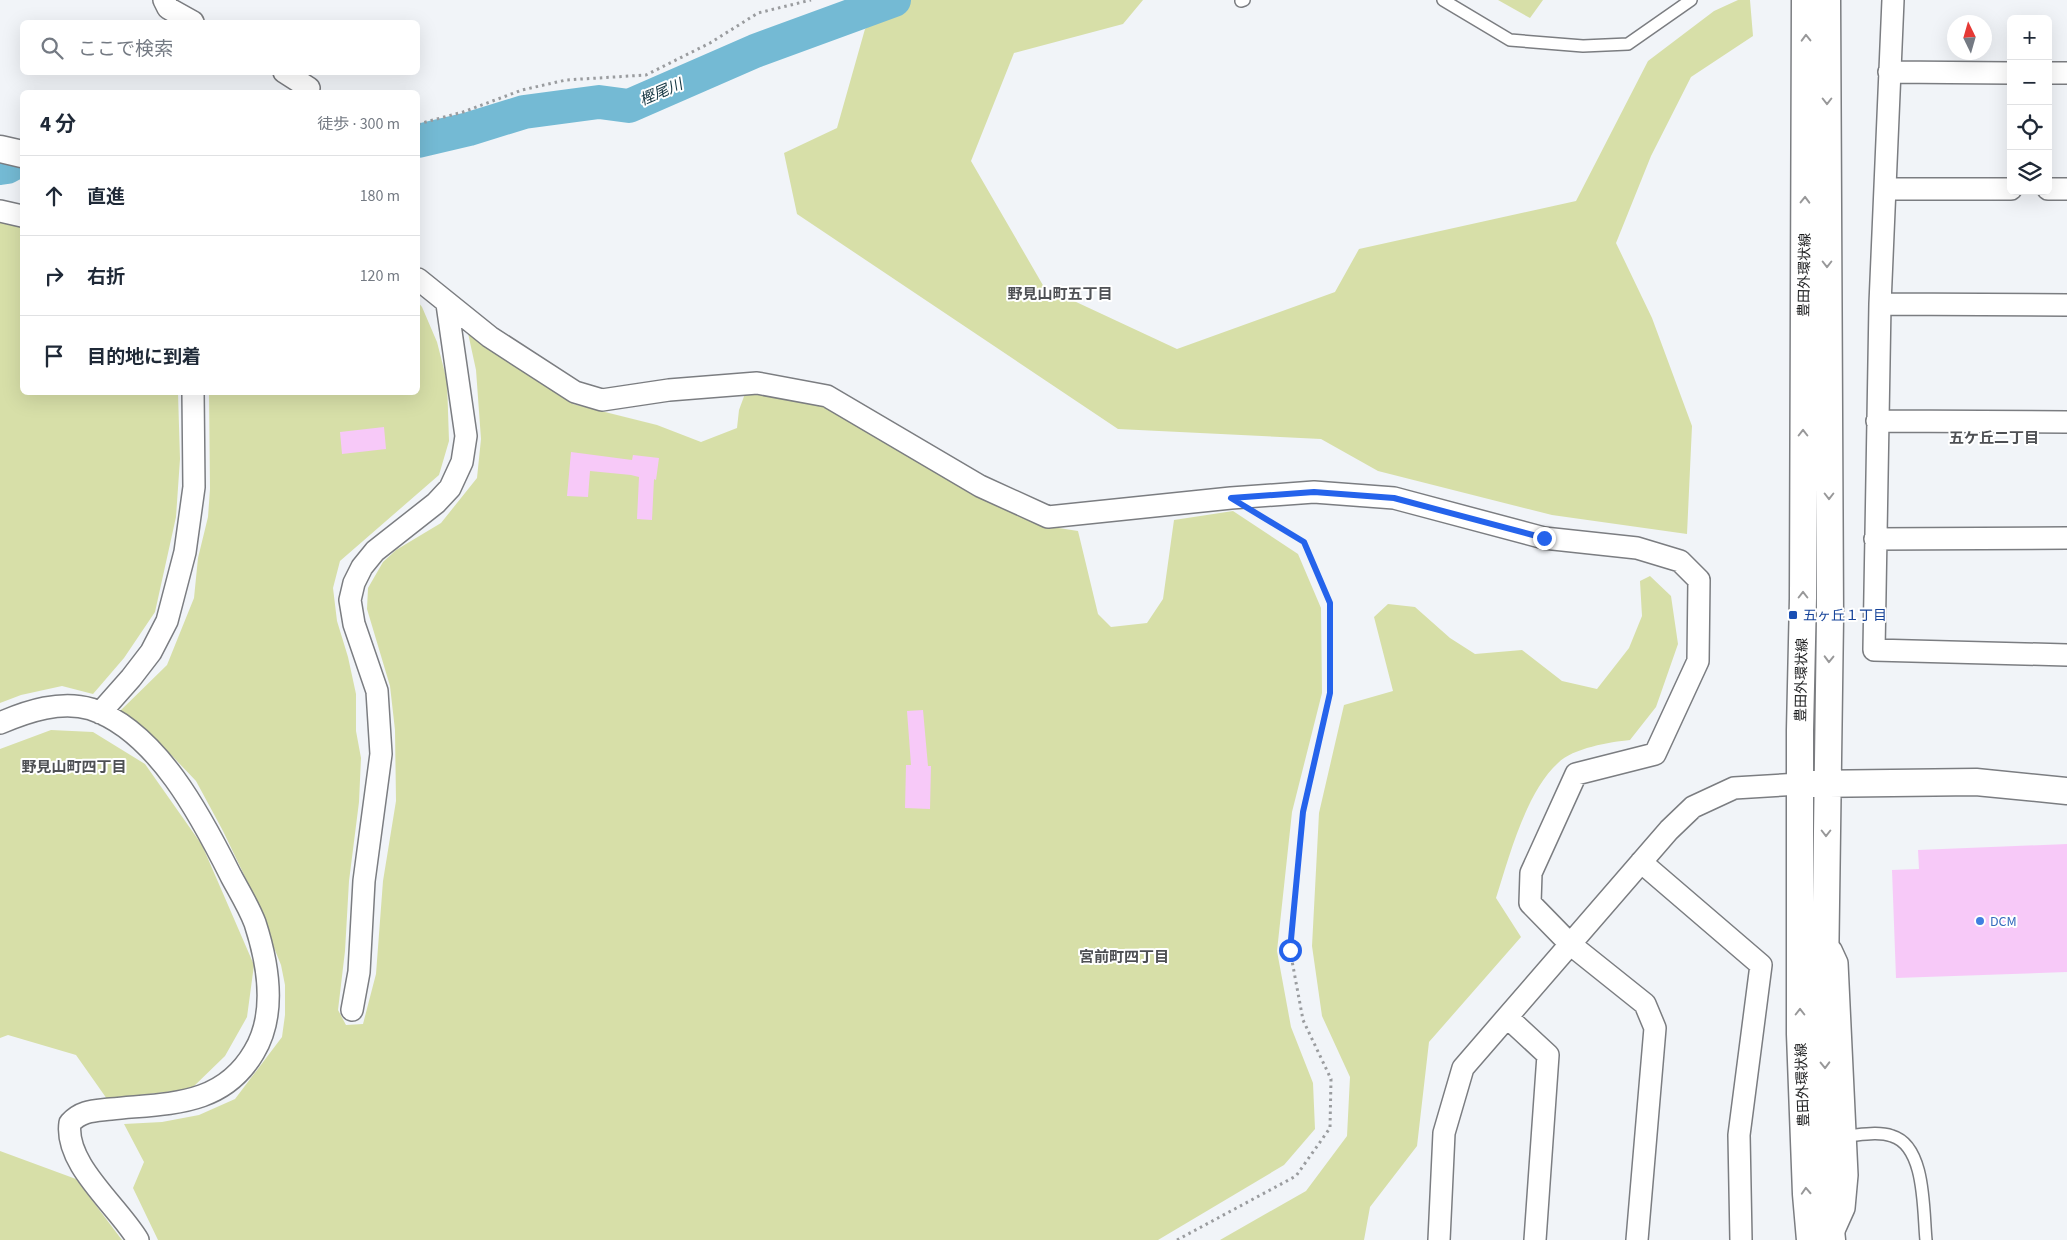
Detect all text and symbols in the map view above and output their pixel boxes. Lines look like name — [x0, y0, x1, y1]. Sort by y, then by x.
north arrow — [1947, 15, 1992, 60]
map controls — [2007, 15, 2052, 195]
button: + — [2007, 15, 2052, 60]
search box — [20, 20, 420, 75]
one-way arrow — [1801, 33, 1811, 41]
icon: search — [38, 34, 66, 62]
text: ここで検索 — [78, 36, 173, 63]
button: − — [2007, 60, 2052, 105]
water label: 樫尾川 — [636, 73, 688, 111]
one-way arrow — [1822, 98, 1832, 105]
button: locate — [2007, 105, 2052, 150]
text: 4 分 — [40, 109, 76, 139]
text: 徒歩 · 300 m — [317, 113, 400, 135]
button: layers — [2007, 150, 2052, 195]
icon: ahead — [40, 182, 68, 210]
text: 直進 — [87, 184, 125, 211]
text: 180 m — [360, 185, 400, 207]
one-way arrow — [1800, 196, 1810, 204]
street label: 豊田外環状線 — [1794, 233, 1816, 317]
one-way arrow — [1822, 260, 1832, 268]
icon: right — [40, 262, 68, 290]
text: 右折 — [87, 264, 125, 291]
text: 120 m — [360, 265, 400, 287]
district label: 野見山町五丁目 — [1007, 284, 1113, 305]
icon: arrive — [40, 342, 68, 370]
text: 目的地に到着 — [87, 344, 201, 371]
one-way arrow — [1798, 428, 1808, 436]
district label: 五ケ丘二丁目 — [1949, 428, 2039, 449]
one-way arrow — [1824, 492, 1834, 500]
route end — [1533, 527, 1556, 550]
one-way arrow — [1798, 591, 1808, 598]
place label: 五ヶ丘１丁目 — [1803, 606, 1887, 626]
marker: 五ヶ丘１丁目 — [1787, 609, 1799, 621]
street label: 豊田外環状線 — [1791, 638, 1813, 722]
one-way arrow — [1824, 655, 1834, 663]
district label: 野見山町四丁目 — [21, 757, 127, 778]
one-way arrow — [1821, 829, 1831, 837]
place label: DCM — [1990, 912, 2017, 932]
marker: DCM — [1974, 915, 1986, 927]
route start — [1279, 939, 1302, 962]
district label: 宮前町四丁目 — [1079, 947, 1169, 968]
one-way arrow — [1795, 1007, 1805, 1015]
street label: 豊田外環状線 — [1792, 1043, 1814, 1127]
one-way arrow — [1819, 1061, 1830, 1069]
one-way arrow — [1801, 1187, 1812, 1195]

